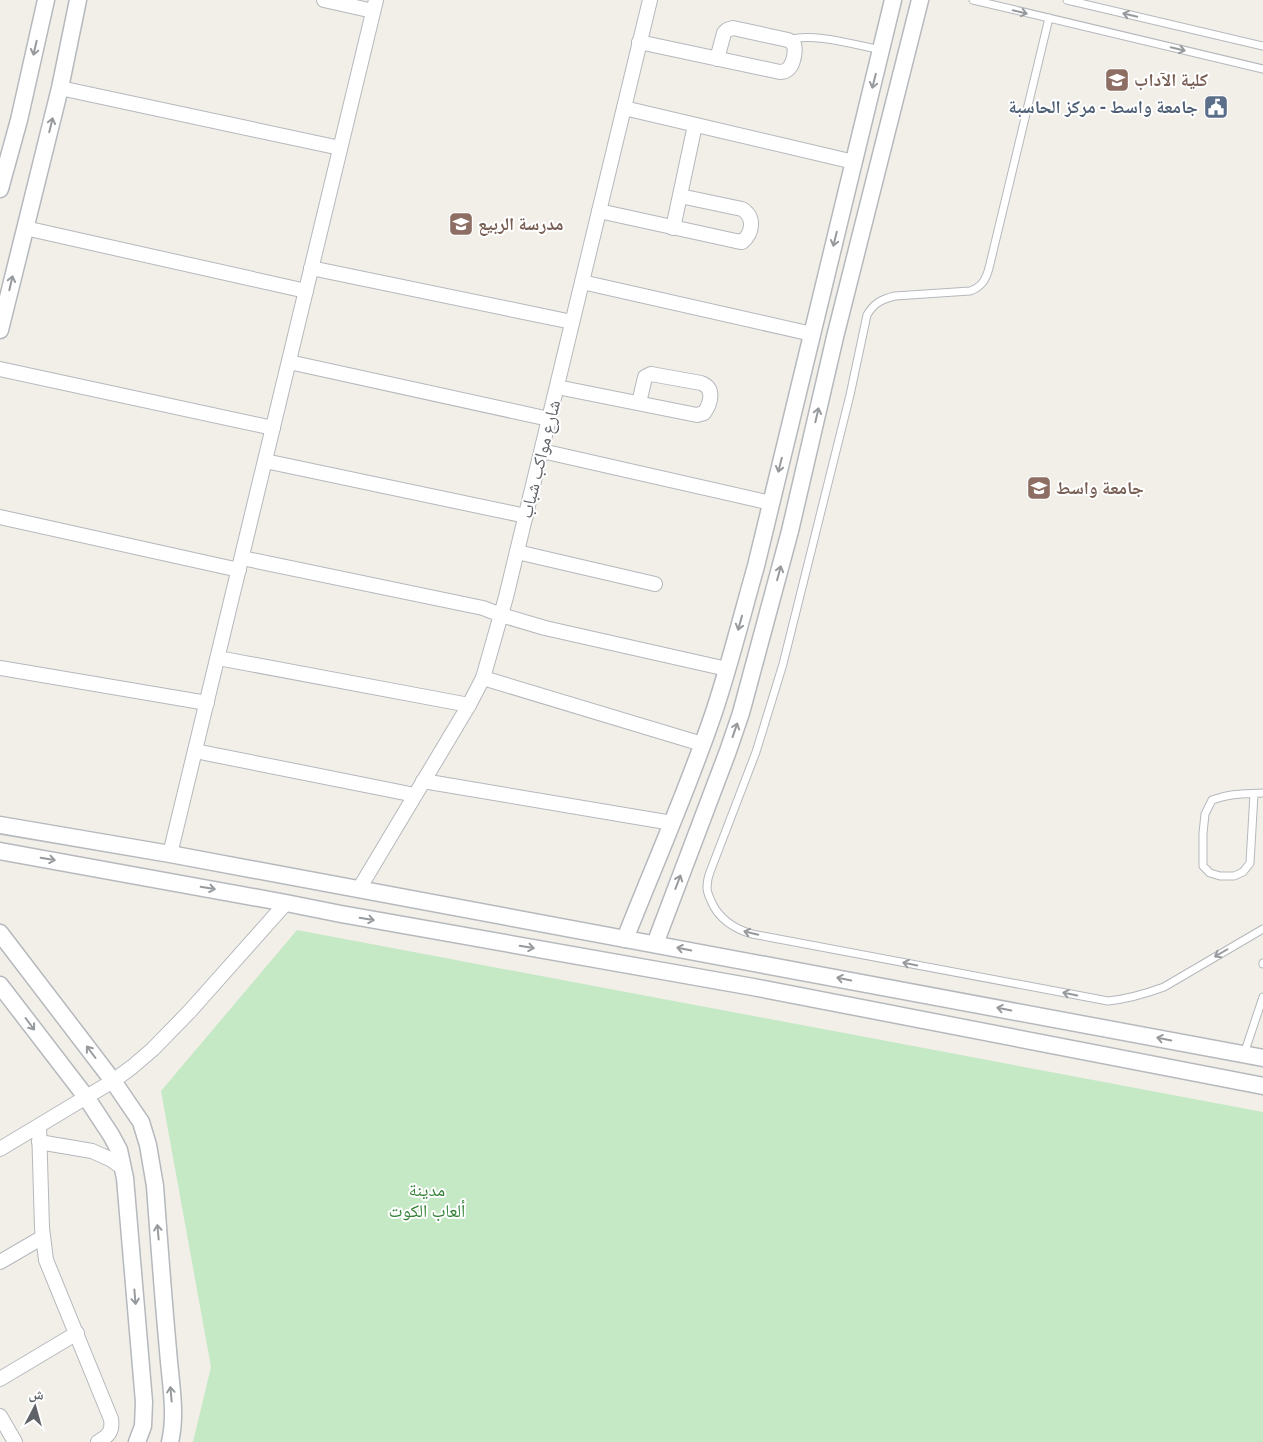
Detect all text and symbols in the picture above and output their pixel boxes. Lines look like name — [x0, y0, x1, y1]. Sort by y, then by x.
one-way arrow — [1012, 7, 1028, 17]
one-way arrow — [1123, 10, 1139, 19]
one-way arrow — [30, 39, 39, 55]
one-way arrow — [1170, 45, 1186, 54]
school or university icon: كلية الآداب — [1104, 67, 1130, 93]
place label: كلية الآداب — [1134, 69, 1208, 91]
one-way arrow — [868, 73, 878, 89]
public building icon: جامعة واسط - مركز الحاسبة — [1203, 94, 1229, 120]
place label: جامعة واسط - مركز الحاسبة — [1008, 96, 1198, 118]
one-way arrow — [46, 117, 56, 133]
school or university icon: مدرسة الربيع — [448, 211, 474, 237]
place label: مدرسة الربيع — [478, 213, 563, 236]
one-way arrow — [830, 231, 839, 247]
one-way arrow — [7, 275, 16, 291]
street label: شارع مواكب شباب — [515, 398, 565, 520]
one-way arrow — [813, 408, 822, 424]
one-way arrow — [775, 457, 784, 473]
school or university icon: جامعة واسط — [1026, 475, 1052, 501]
place label: جامعة واسط — [1056, 477, 1144, 498]
one-way arrow — [774, 566, 784, 582]
one-way arrow — [734, 614, 744, 630]
one-way arrow — [731, 722, 740, 738]
one-way arrow — [40, 855, 56, 865]
one-way arrow — [674, 875, 683, 890]
one-way arrow — [199, 884, 215, 894]
one-way arrow — [359, 914, 375, 924]
one-way arrow — [743, 928, 759, 938]
one-way arrow — [519, 943, 535, 952]
one-way arrow — [677, 944, 693, 954]
one-way arrow — [1214, 949, 1228, 959]
one-way arrow — [903, 959, 919, 969]
one-way arrow — [837, 974, 853, 984]
one-way arrow — [1062, 989, 1078, 999]
one-way arrow — [996, 1004, 1012, 1013]
one-way arrow — [24, 1017, 35, 1030]
one-way arrow — [1156, 1033, 1172, 1043]
one-way arrow — [86, 1045, 96, 1059]
park label: مدينة ألعاب الكوت — [389, 1179, 465, 1222]
one-way arrow — [154, 1224, 163, 1240]
one-way arrow — [130, 1288, 140, 1304]
north arrow — [10, 1382, 60, 1432]
text: ش — [28, 1385, 45, 1404]
one-way arrow — [167, 1386, 176, 1402]

